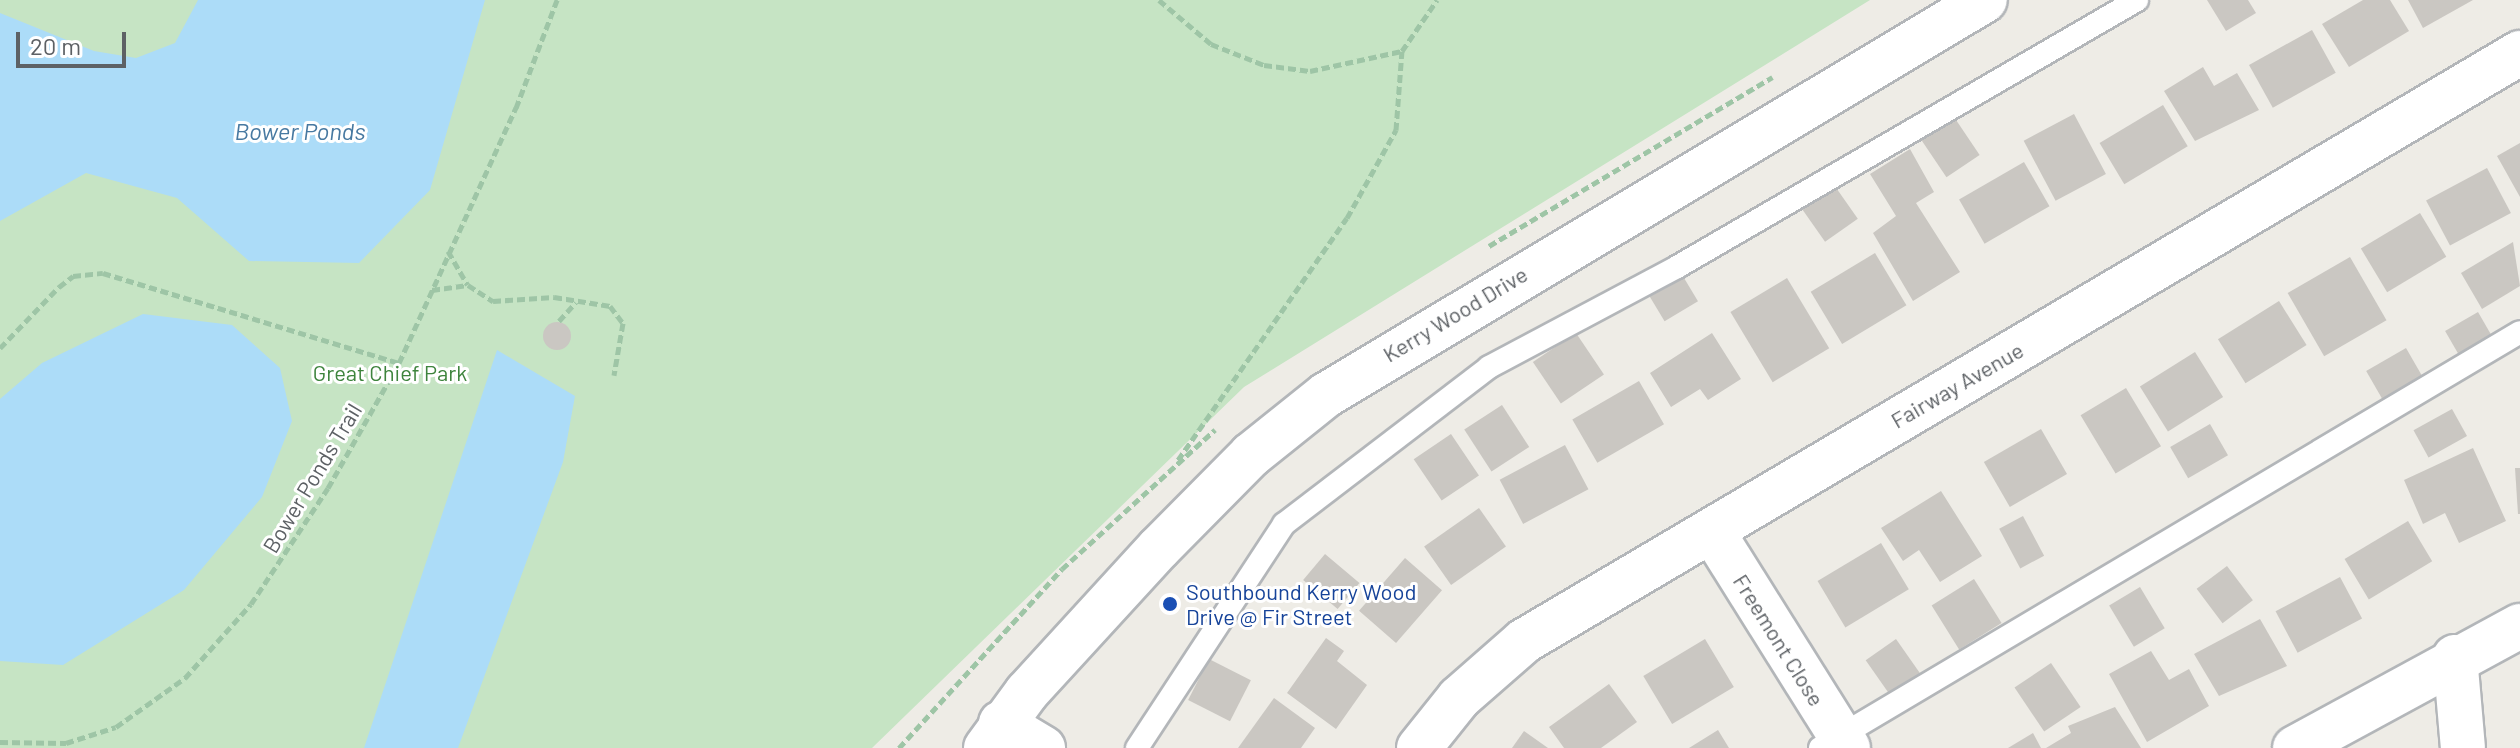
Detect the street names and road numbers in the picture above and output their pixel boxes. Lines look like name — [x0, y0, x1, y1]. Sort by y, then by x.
street label: Kerry Wood Drive — [1378, 261, 1532, 367]
street label: Fairway Avenue — [1886, 336, 2028, 434]
street label: Bower Ponds Trail — [257, 399, 367, 557]
street label: Freemont Close — [1728, 569, 1830, 711]

